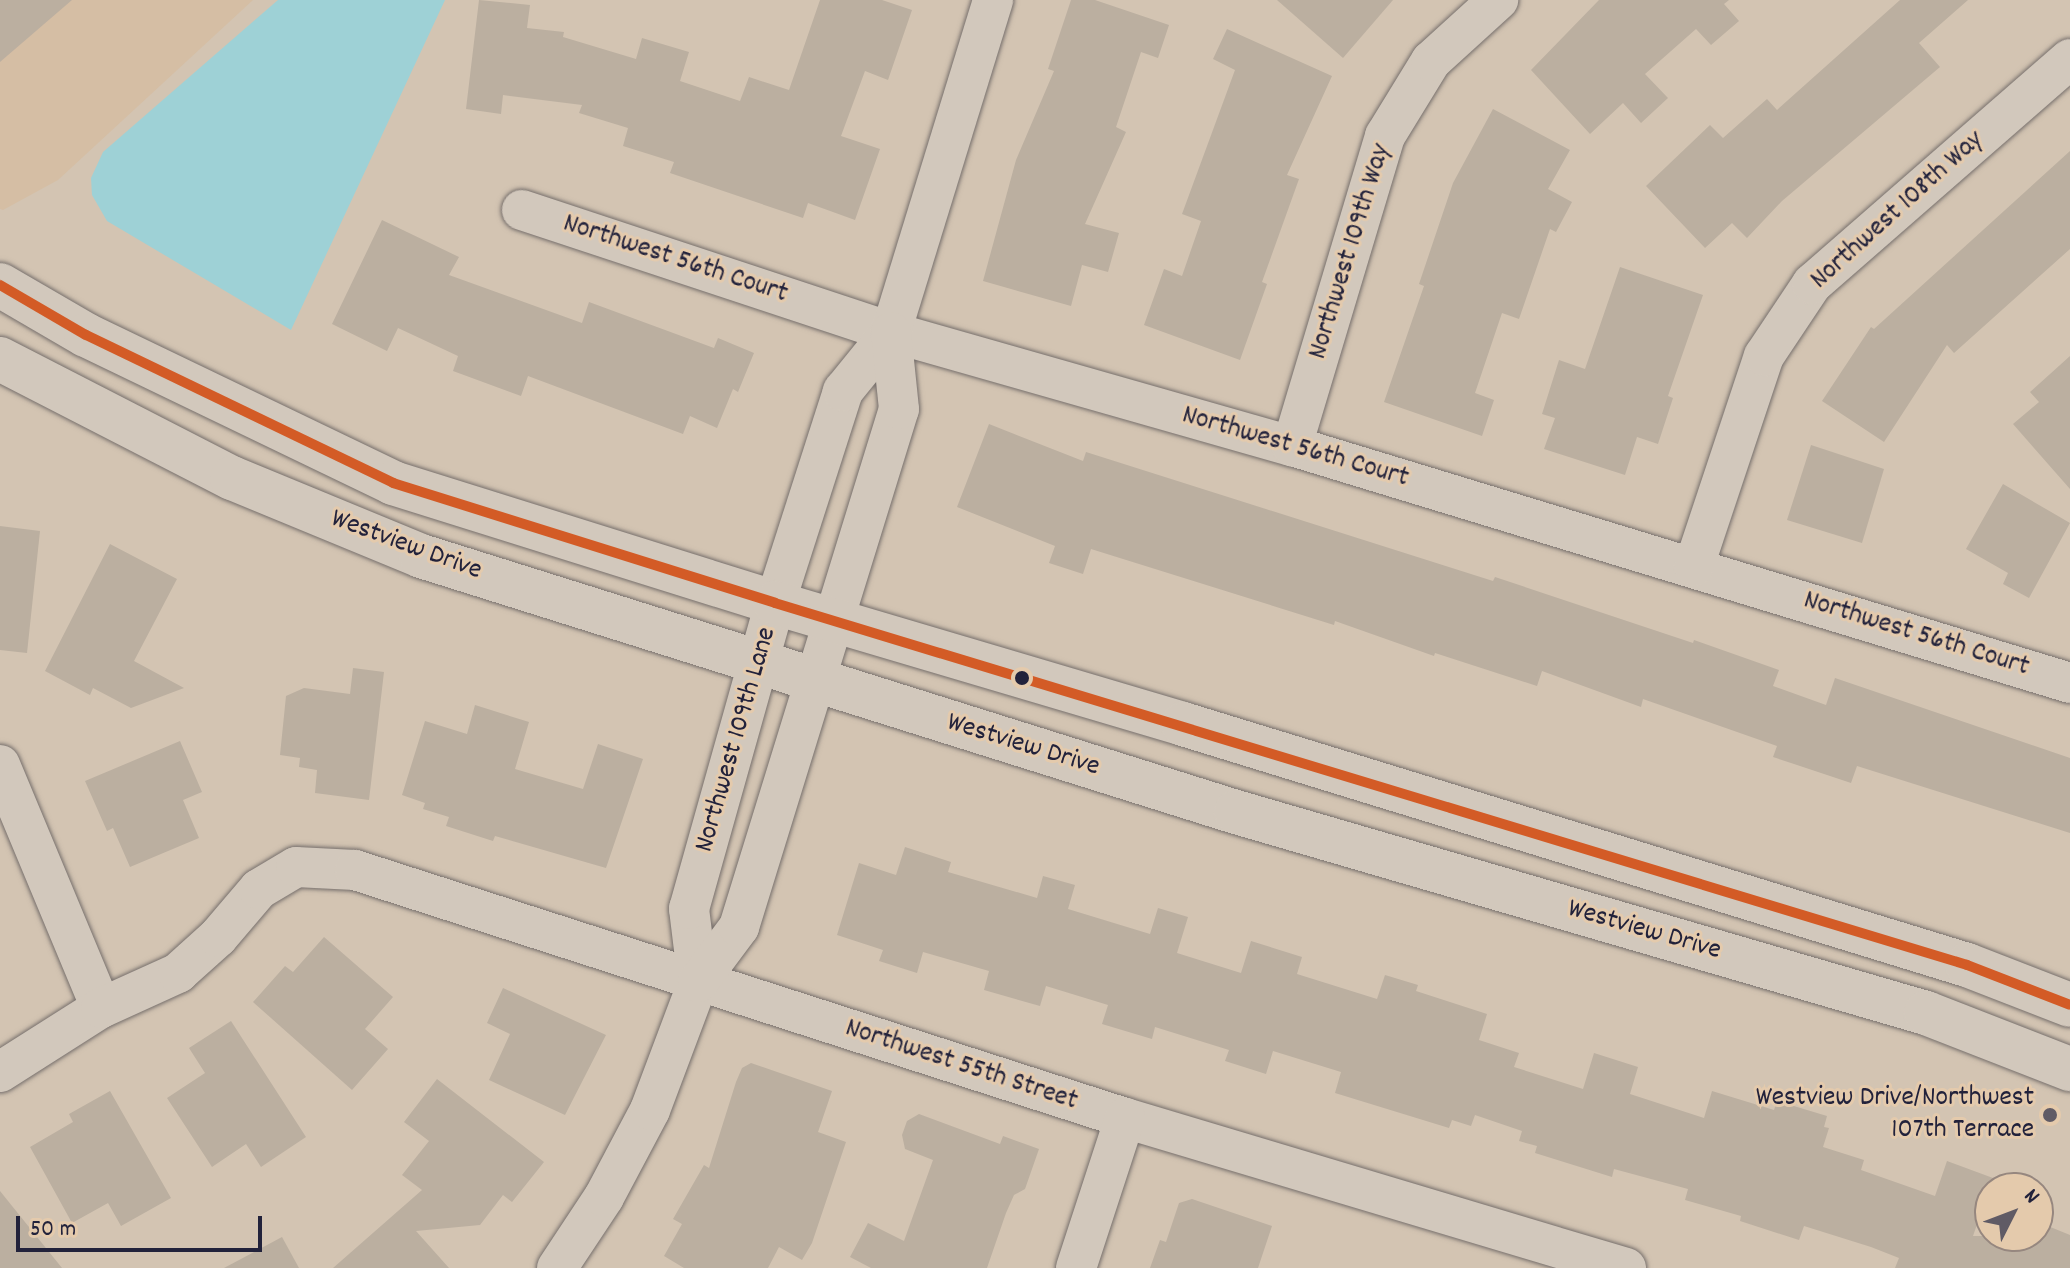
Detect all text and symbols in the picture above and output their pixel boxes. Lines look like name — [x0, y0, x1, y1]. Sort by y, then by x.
street label: Northwest 108th Way — [1804, 124, 1992, 298]
street label: Northwest 109th Way — [1302, 140, 1400, 364]
street label: Northwest 56th Court — [559, 208, 791, 312]
street label: Northwest 56th Court — [1178, 400, 1412, 496]
street label: Westview Drive — [326, 503, 486, 589]
street label: Northwest 56th Court — [1799, 585, 2033, 685]
street label: Northwest 109th Lane — [689, 624, 785, 856]
unlabelled marker — [1014, 670, 1030, 686]
street label: Westview Drive — [943, 707, 1103, 785]
street label: Westview Drive — [1563, 893, 1725, 969]
street label: Northwest 55th Street — [841, 1013, 1081, 1119]
place label: Westview Drive/Northwest 107th Terrace — [1756, 1082, 2034, 1148]
marker: Westview Drive/Northwest 107th Terrace — [2041, 1106, 2059, 1124]
north arrow — [1974, 1172, 2054, 1252]
text: N — [2016, 1183, 2046, 1211]
scale bar — [20, 1200, 266, 1250]
text: 50 m — [30, 1213, 76, 1247]

